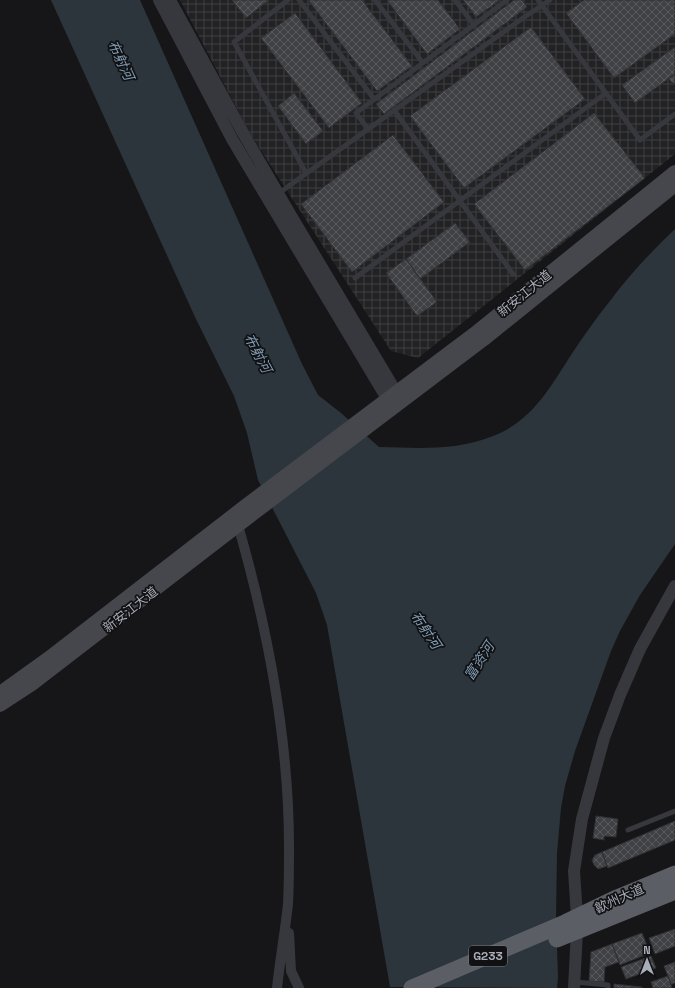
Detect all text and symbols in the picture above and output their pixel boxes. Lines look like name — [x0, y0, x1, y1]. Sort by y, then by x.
water label: 布射河 — [104, 37, 139, 86]
street label: 新安江大道 — [494, 266, 555, 320]
water label: 布射河 — [240, 330, 277, 378]
street label: 新安江大道 — [99, 583, 161, 636]
water label: 布射河 — [407, 608, 447, 655]
water label: 富资河 — [460, 636, 500, 684]
street label: 歙州大道 — [592, 880, 646, 917]
north arrow — [627, 940, 667, 980]
text: N — [643, 943, 651, 957]
road number: G233 — [469, 946, 507, 966]

